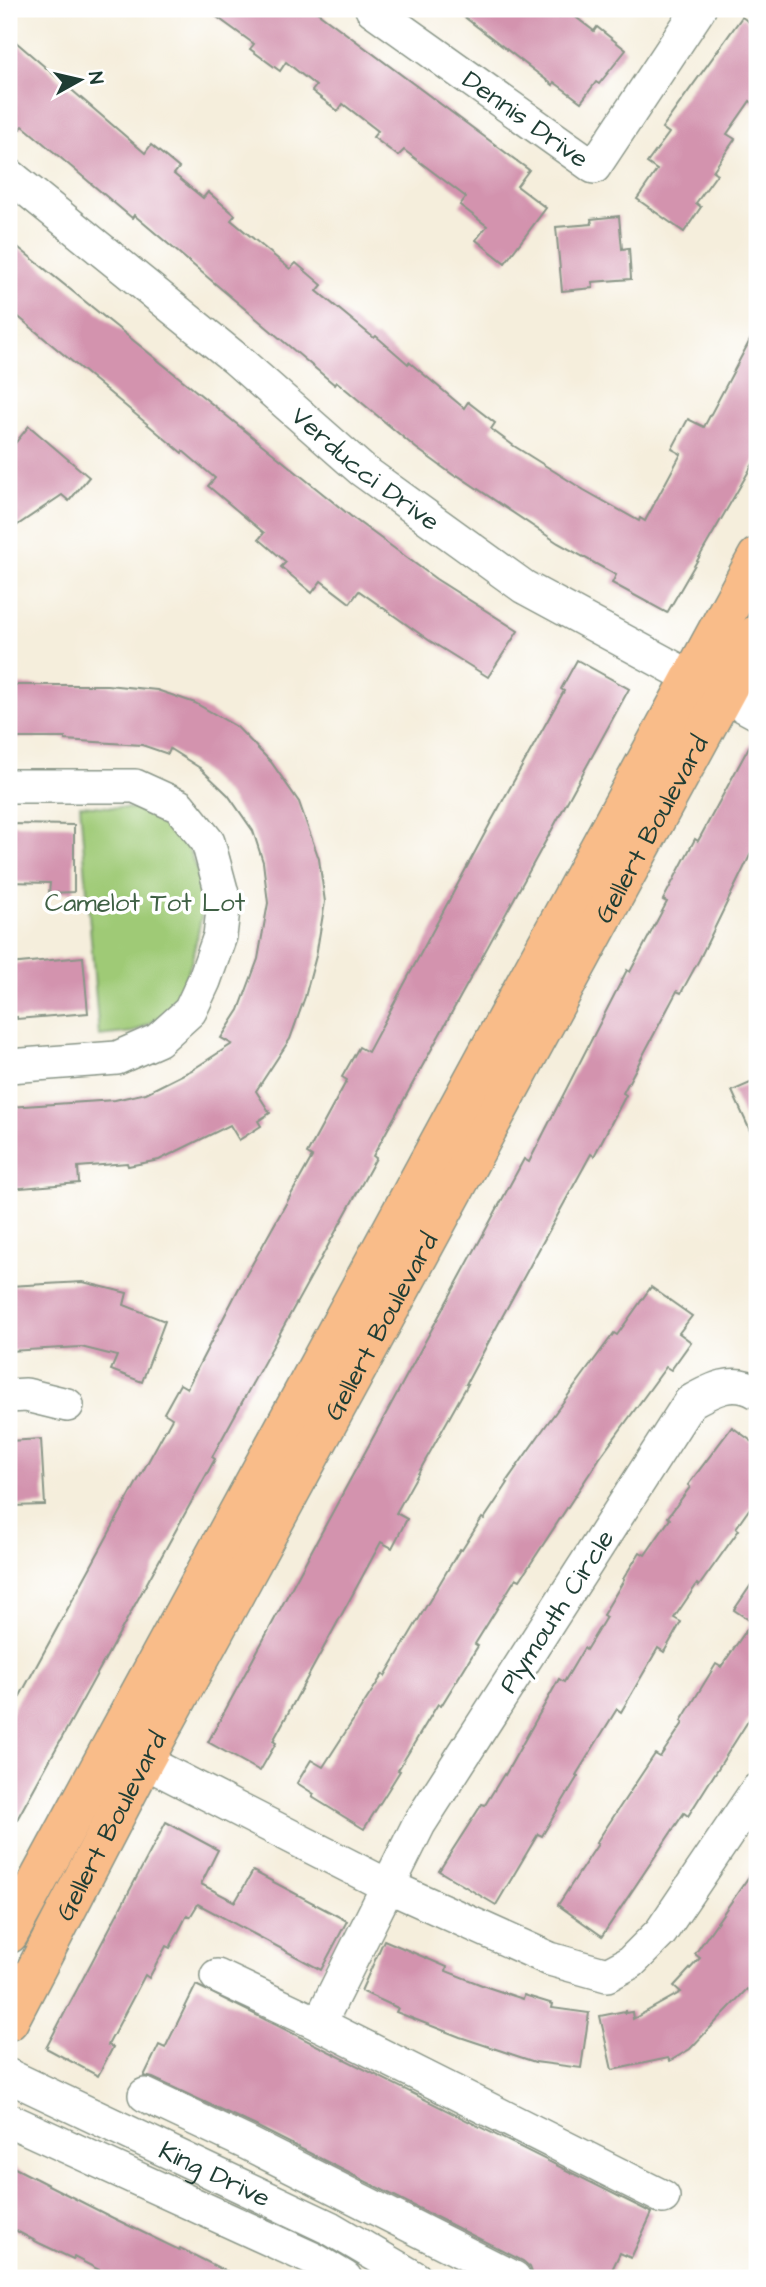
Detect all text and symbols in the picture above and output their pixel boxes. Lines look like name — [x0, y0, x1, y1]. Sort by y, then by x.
north arrow — [46, 46, 116, 116]
street label: Dennis Drive — [455, 62, 596, 177]
text: N — [81, 70, 110, 86]
street label: Verducci Drive — [283, 399, 447, 540]
street label: Gellert Boulevard — [586, 729, 717, 930]
park label: Camelot Tot Lot — [45, 885, 246, 921]
street label: Gellert Boulevard — [316, 1226, 447, 1427]
street label: Plymouth Circle — [491, 1523, 625, 1701]
street label: Gellert Boulevard — [47, 1725, 176, 1927]
street label: King Drive — [153, 2133, 276, 2216]

